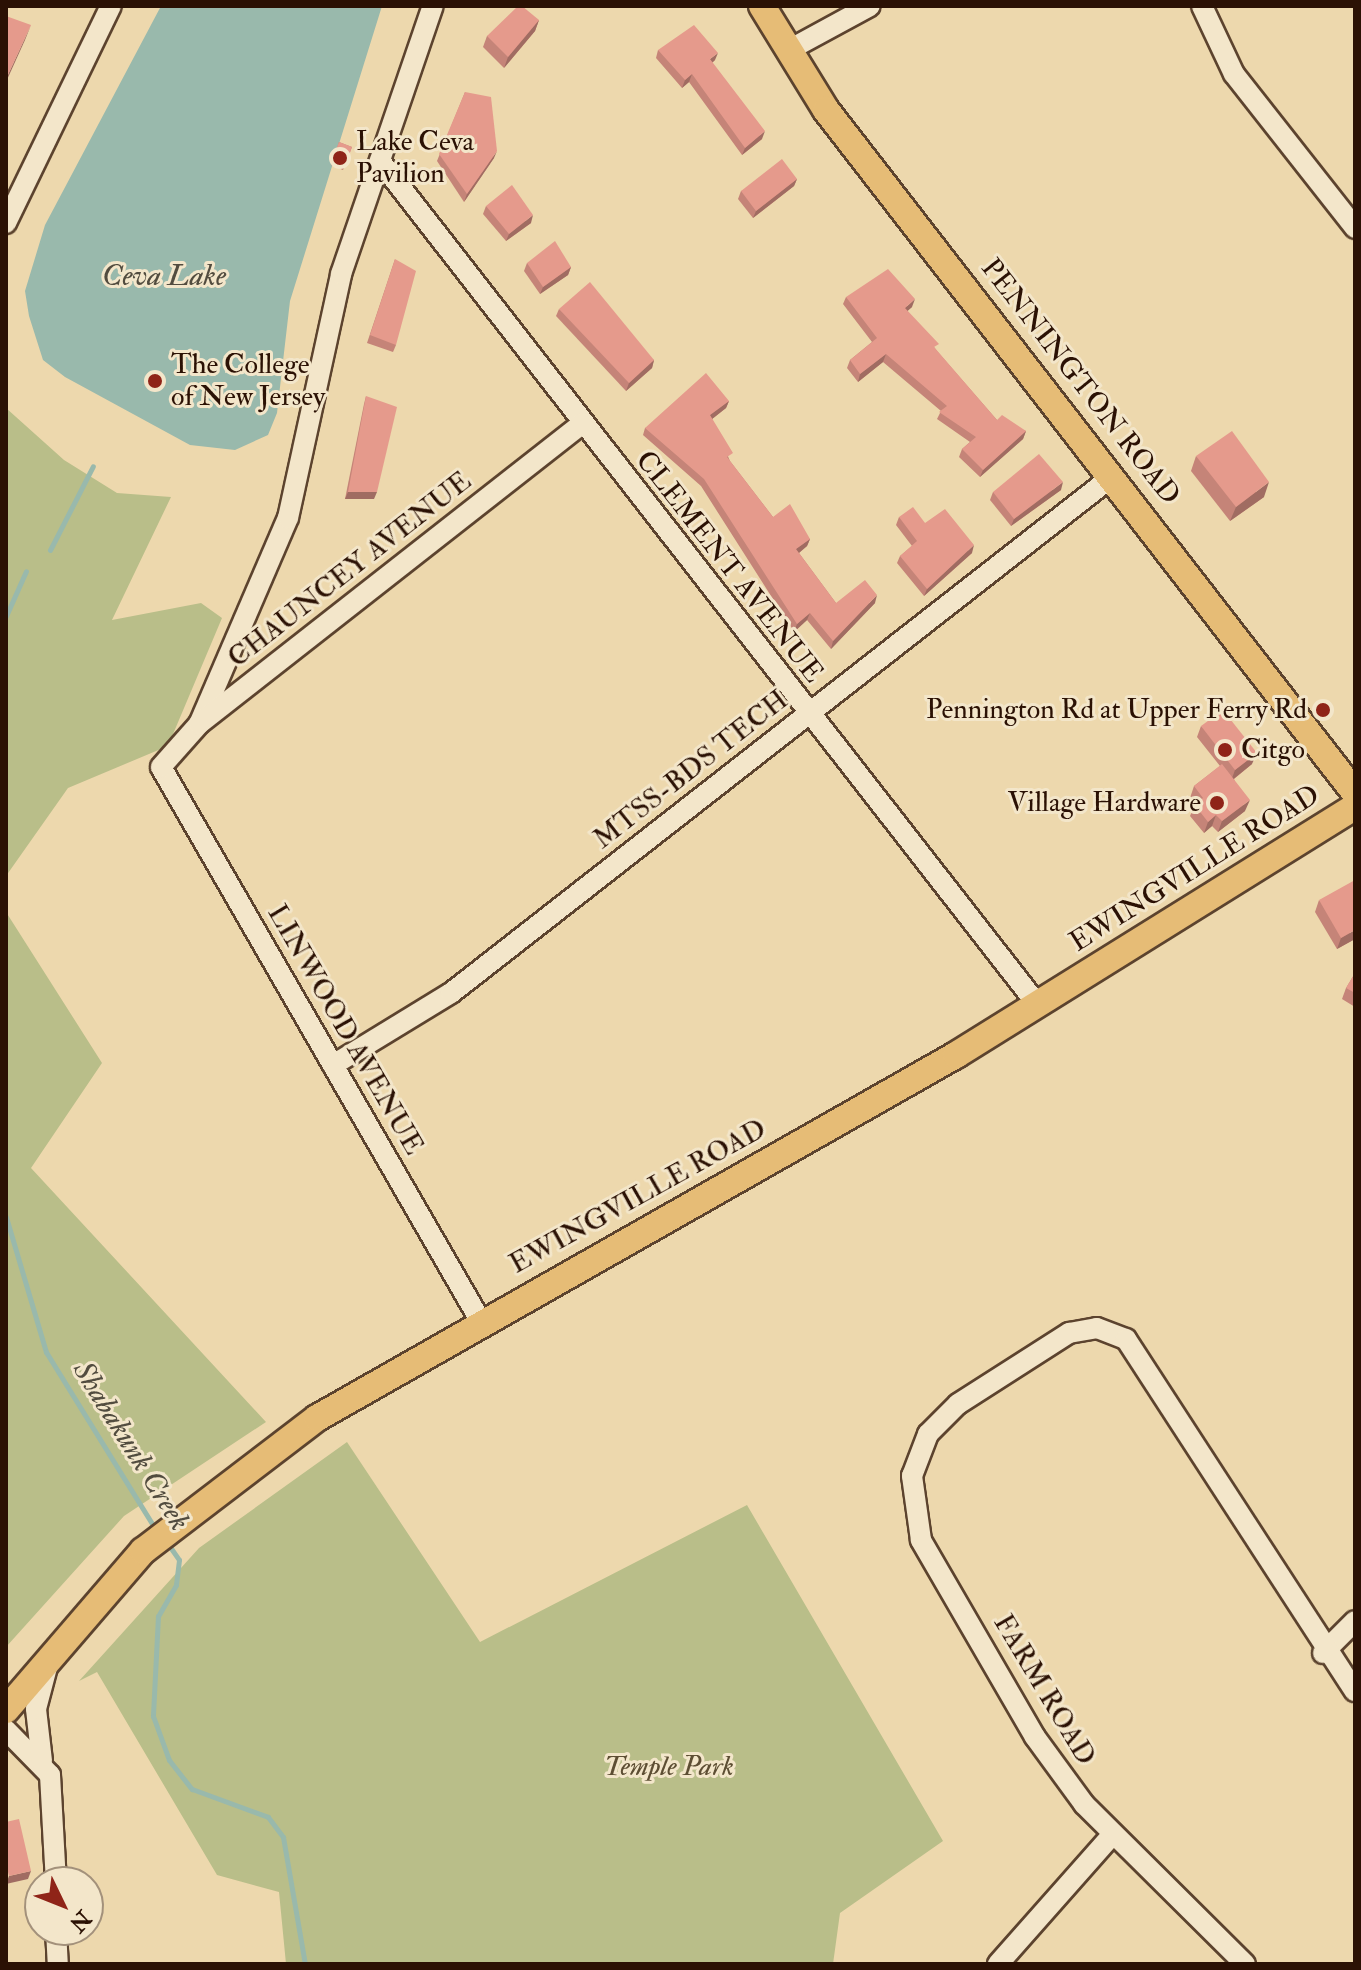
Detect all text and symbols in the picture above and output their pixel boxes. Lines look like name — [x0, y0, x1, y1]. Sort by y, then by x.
place label: Lake Ceva Pavilion — [356, 125, 474, 191]
marker: Lake Ceva Pavilion — [331, 149, 349, 167]
street label: PENNINGTON ROAD — [974, 252, 1186, 512]
water label: Ceva Lake — [102, 258, 226, 294]
place label: The College of New Jersey — [171, 348, 325, 414]
marker: The College of New Jersey — [146, 372, 164, 390]
street label: CLEMENT AVENUE — [628, 444, 830, 690]
street label: CHAUNCEY AVENUE — [222, 465, 478, 675]
street label: MTSS-BDS TECH — [587, 684, 795, 856]
place label: Pennington Rd at Upper Ferry Rd — [926, 693, 1307, 727]
marker: Pennington Rd at Upper Ferry Rd — [1314, 701, 1332, 719]
place label: Citgo — [1241, 733, 1305, 767]
marker: Citgo — [1216, 741, 1234, 759]
street label: EWINGVILLE ROAD — [1064, 778, 1326, 960]
place label: Village Hardware — [1007, 786, 1201, 820]
marker: Village Hardware — [1208, 794, 1226, 812]
street label: LINWOOD AVENUE — [260, 899, 430, 1161]
street label: EWINGVILLE ROAD — [504, 1112, 772, 1282]
water label: Shabakunk Creek — [65, 1355, 197, 1537]
street label: FARM ROAD — [986, 1608, 1102, 1772]
park label: Temple Park — [604, 1750, 734, 1784]
north arrow — [24, 1866, 104, 1946]
text: N — [63, 1904, 97, 1938]

